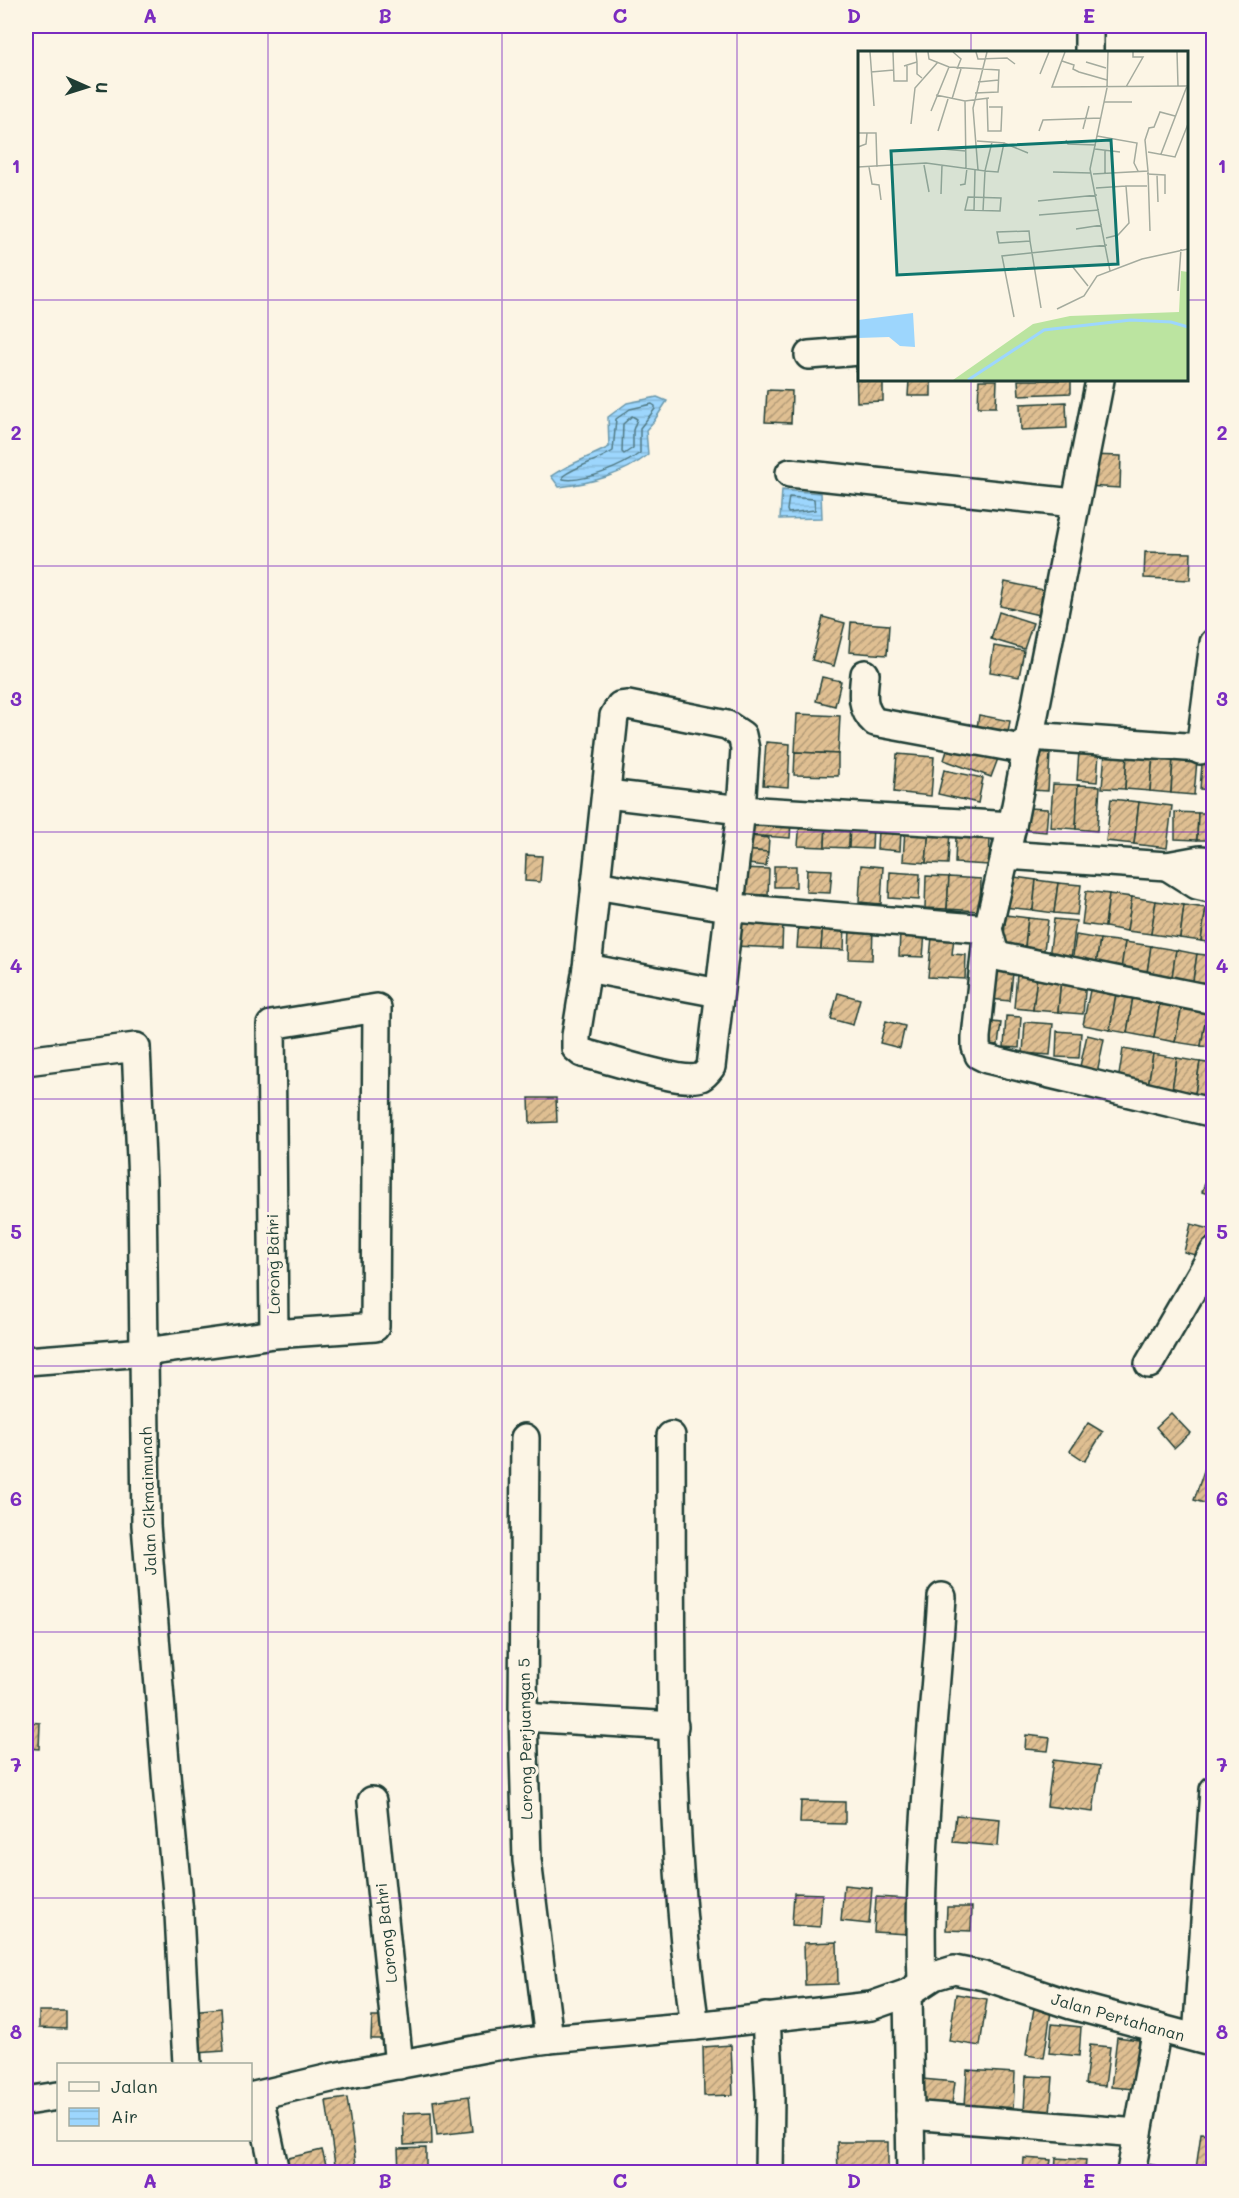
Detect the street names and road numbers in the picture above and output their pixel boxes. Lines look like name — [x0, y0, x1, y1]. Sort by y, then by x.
street label: Lorong Bahri — [261, 1214, 284, 1314]
street label: Jalan Cikmaimunah — [134, 1426, 161, 1576]
street label: Lorong Perjuangan 5 — [513, 1658, 536, 1820]
street label: Lorong Bahri — [370, 1882, 401, 1984]
street label: Jalan Pertahanan — [1049, 1987, 1187, 2046]

